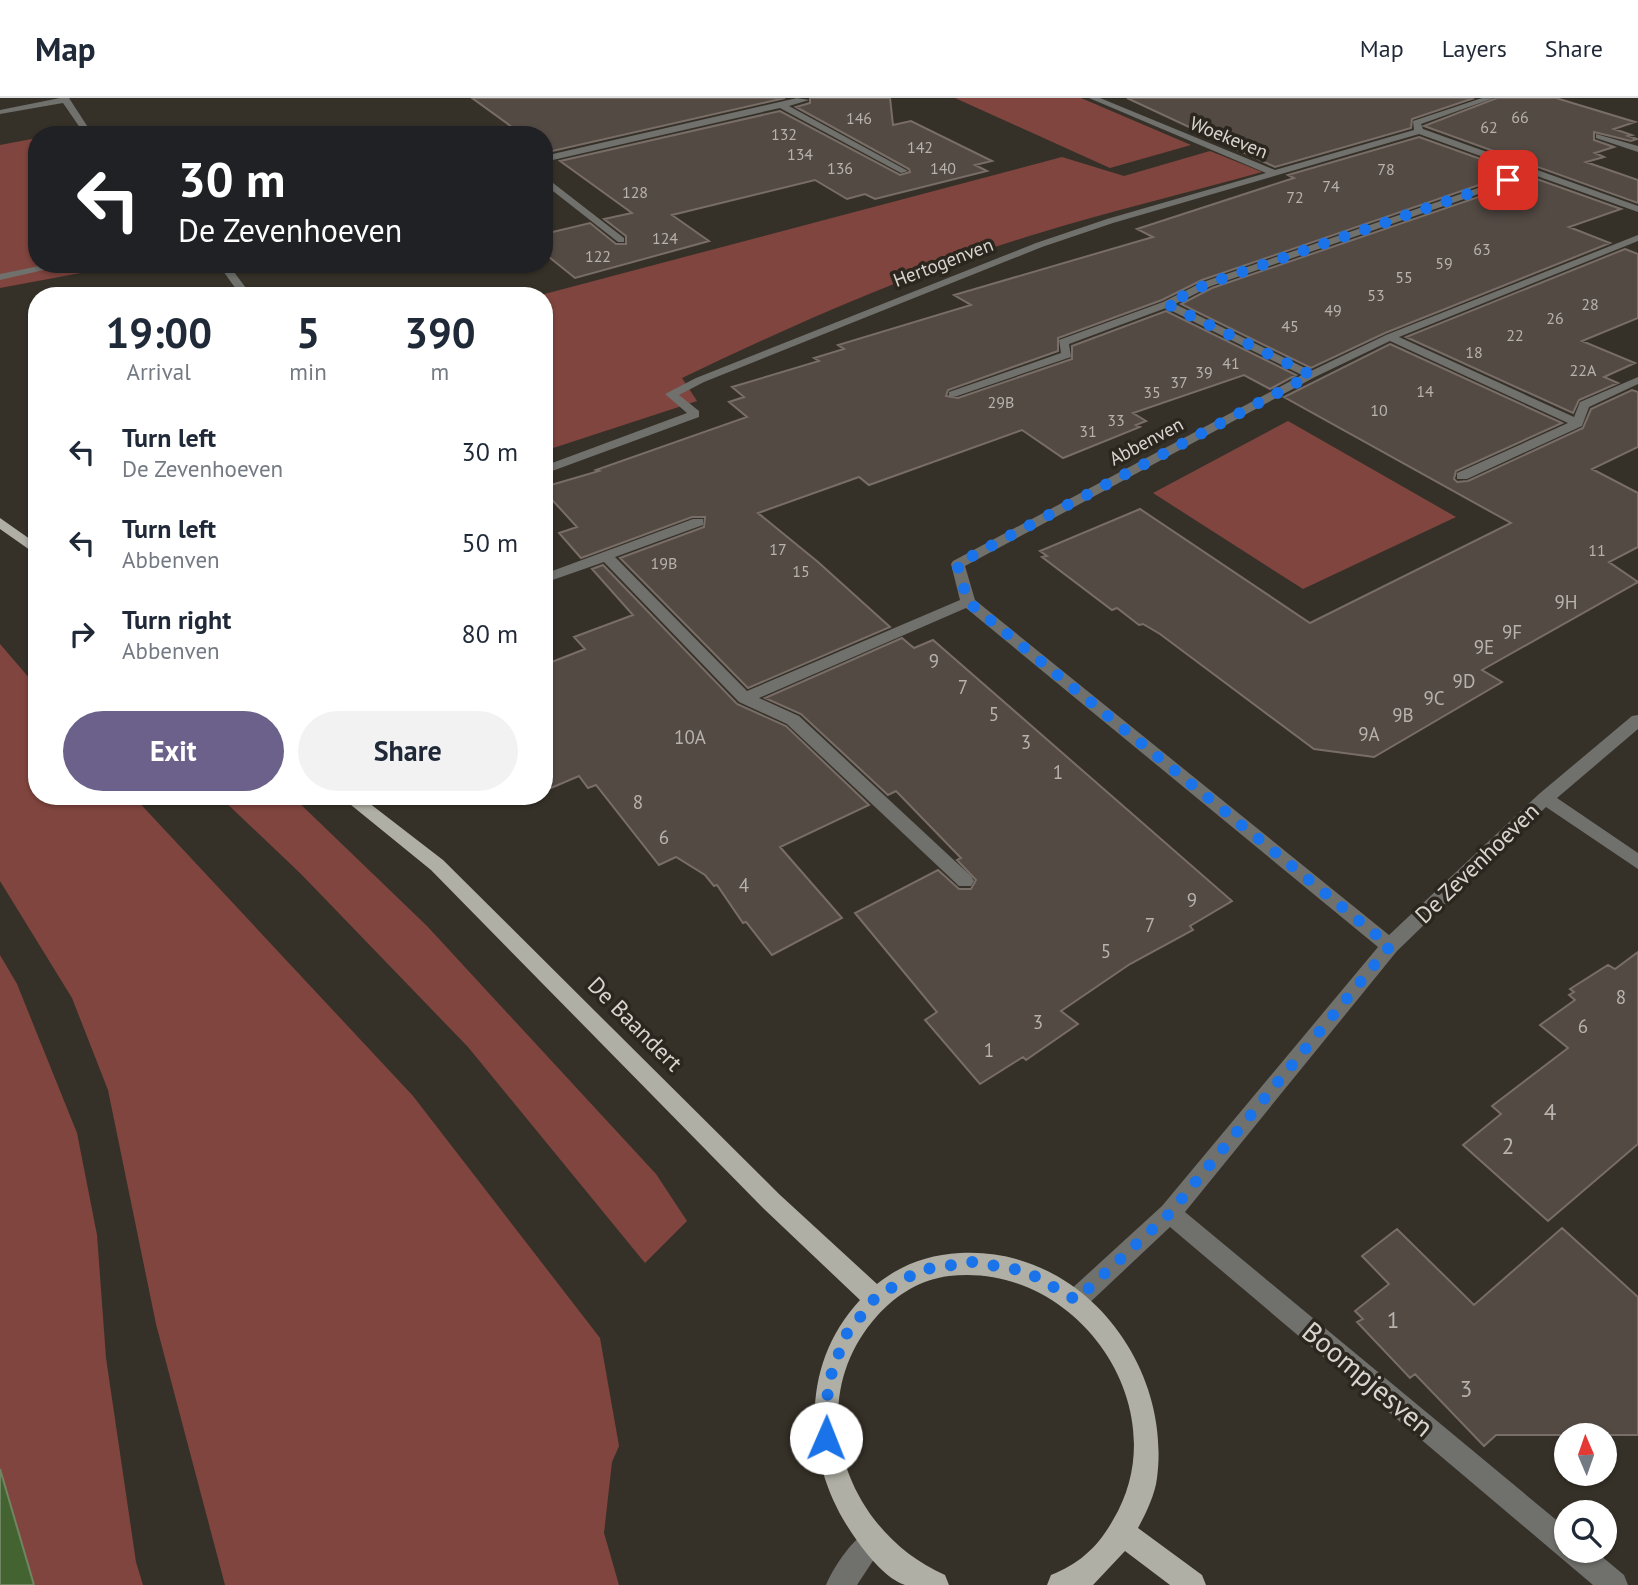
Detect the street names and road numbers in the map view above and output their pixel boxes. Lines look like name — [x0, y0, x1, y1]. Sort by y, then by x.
street label: Woekeven — [1187, 111, 1271, 163]
street label: Hertogenven — [890, 232, 996, 292]
street label: Abbenven — [1105, 411, 1187, 471]
street label: De Zevenhoeven — [1409, 796, 1545, 929]
street label: De Baandert — [582, 970, 689, 1077]
street label: Boompjesven — [1295, 1313, 1442, 1444]

